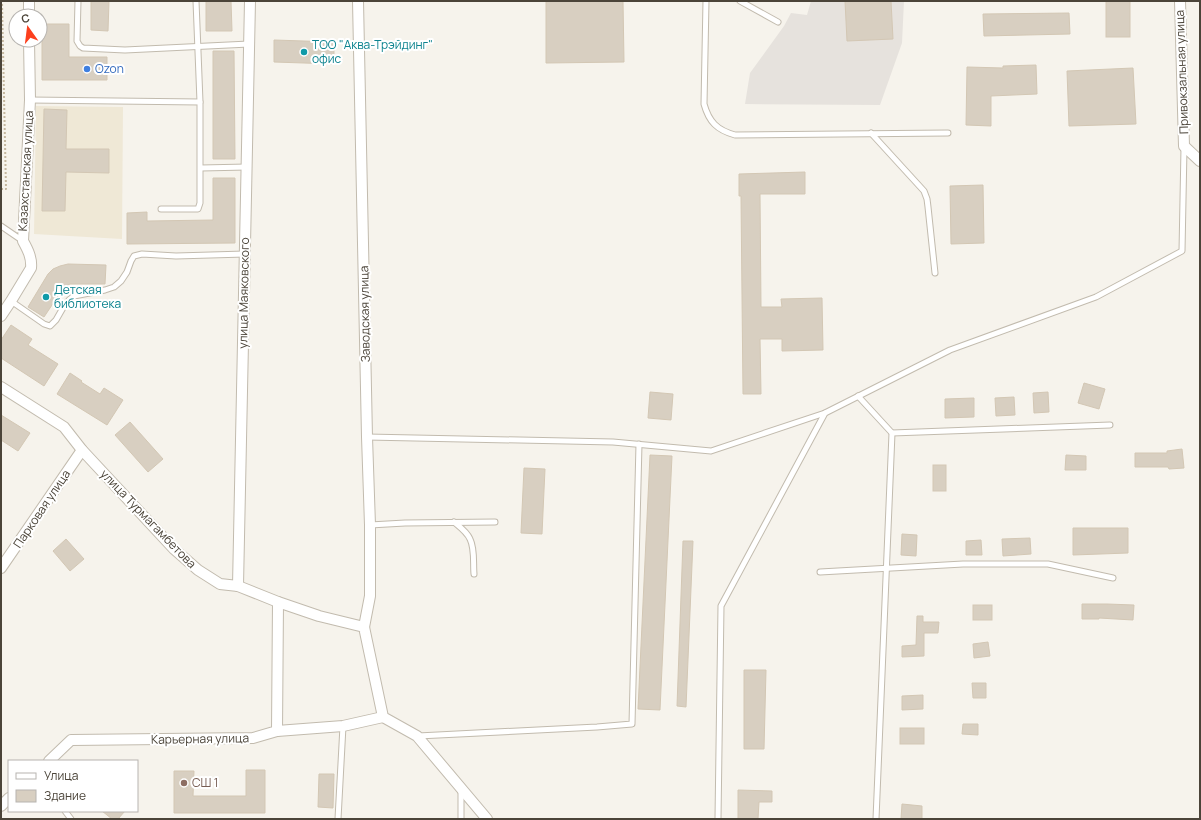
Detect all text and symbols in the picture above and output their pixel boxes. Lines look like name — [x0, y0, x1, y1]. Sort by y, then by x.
north arrow — [8, 8, 48, 48]
text: С — [20, 10, 31, 26]
street label: Привокзальная улица — [1171, 10, 1192, 134]
place label: ТОО "Аква-Трэйдинг" офис — [312, 36, 433, 67]
marker: ТОО "Аква-Трэйдинг" офис — [299, 47, 309, 57]
place label: Ozon — [95, 60, 124, 77]
marker: Ozon — [82, 64, 92, 74]
street label: Казахстанская улица — [14, 110, 37, 232]
street label: улица Маяковского — [234, 237, 253, 349]
street label: Заводская улица — [355, 266, 374, 363]
place label: Детская библиотека — [54, 281, 121, 312]
marker: Детская библиотека — [41, 292, 51, 302]
street label: улица Турмагамбетова — [97, 465, 200, 572]
street label: Парковая улица — [9, 466, 74, 551]
street label: Карьерная улица — [151, 729, 249, 748]
legend — [8, 760, 138, 812]
text: Улица — [44, 767, 78, 784]
place label: СШ 1 — [192, 774, 219, 791]
marker: СШ 1 — [179, 778, 189, 788]
text: Здание — [44, 787, 86, 804]

